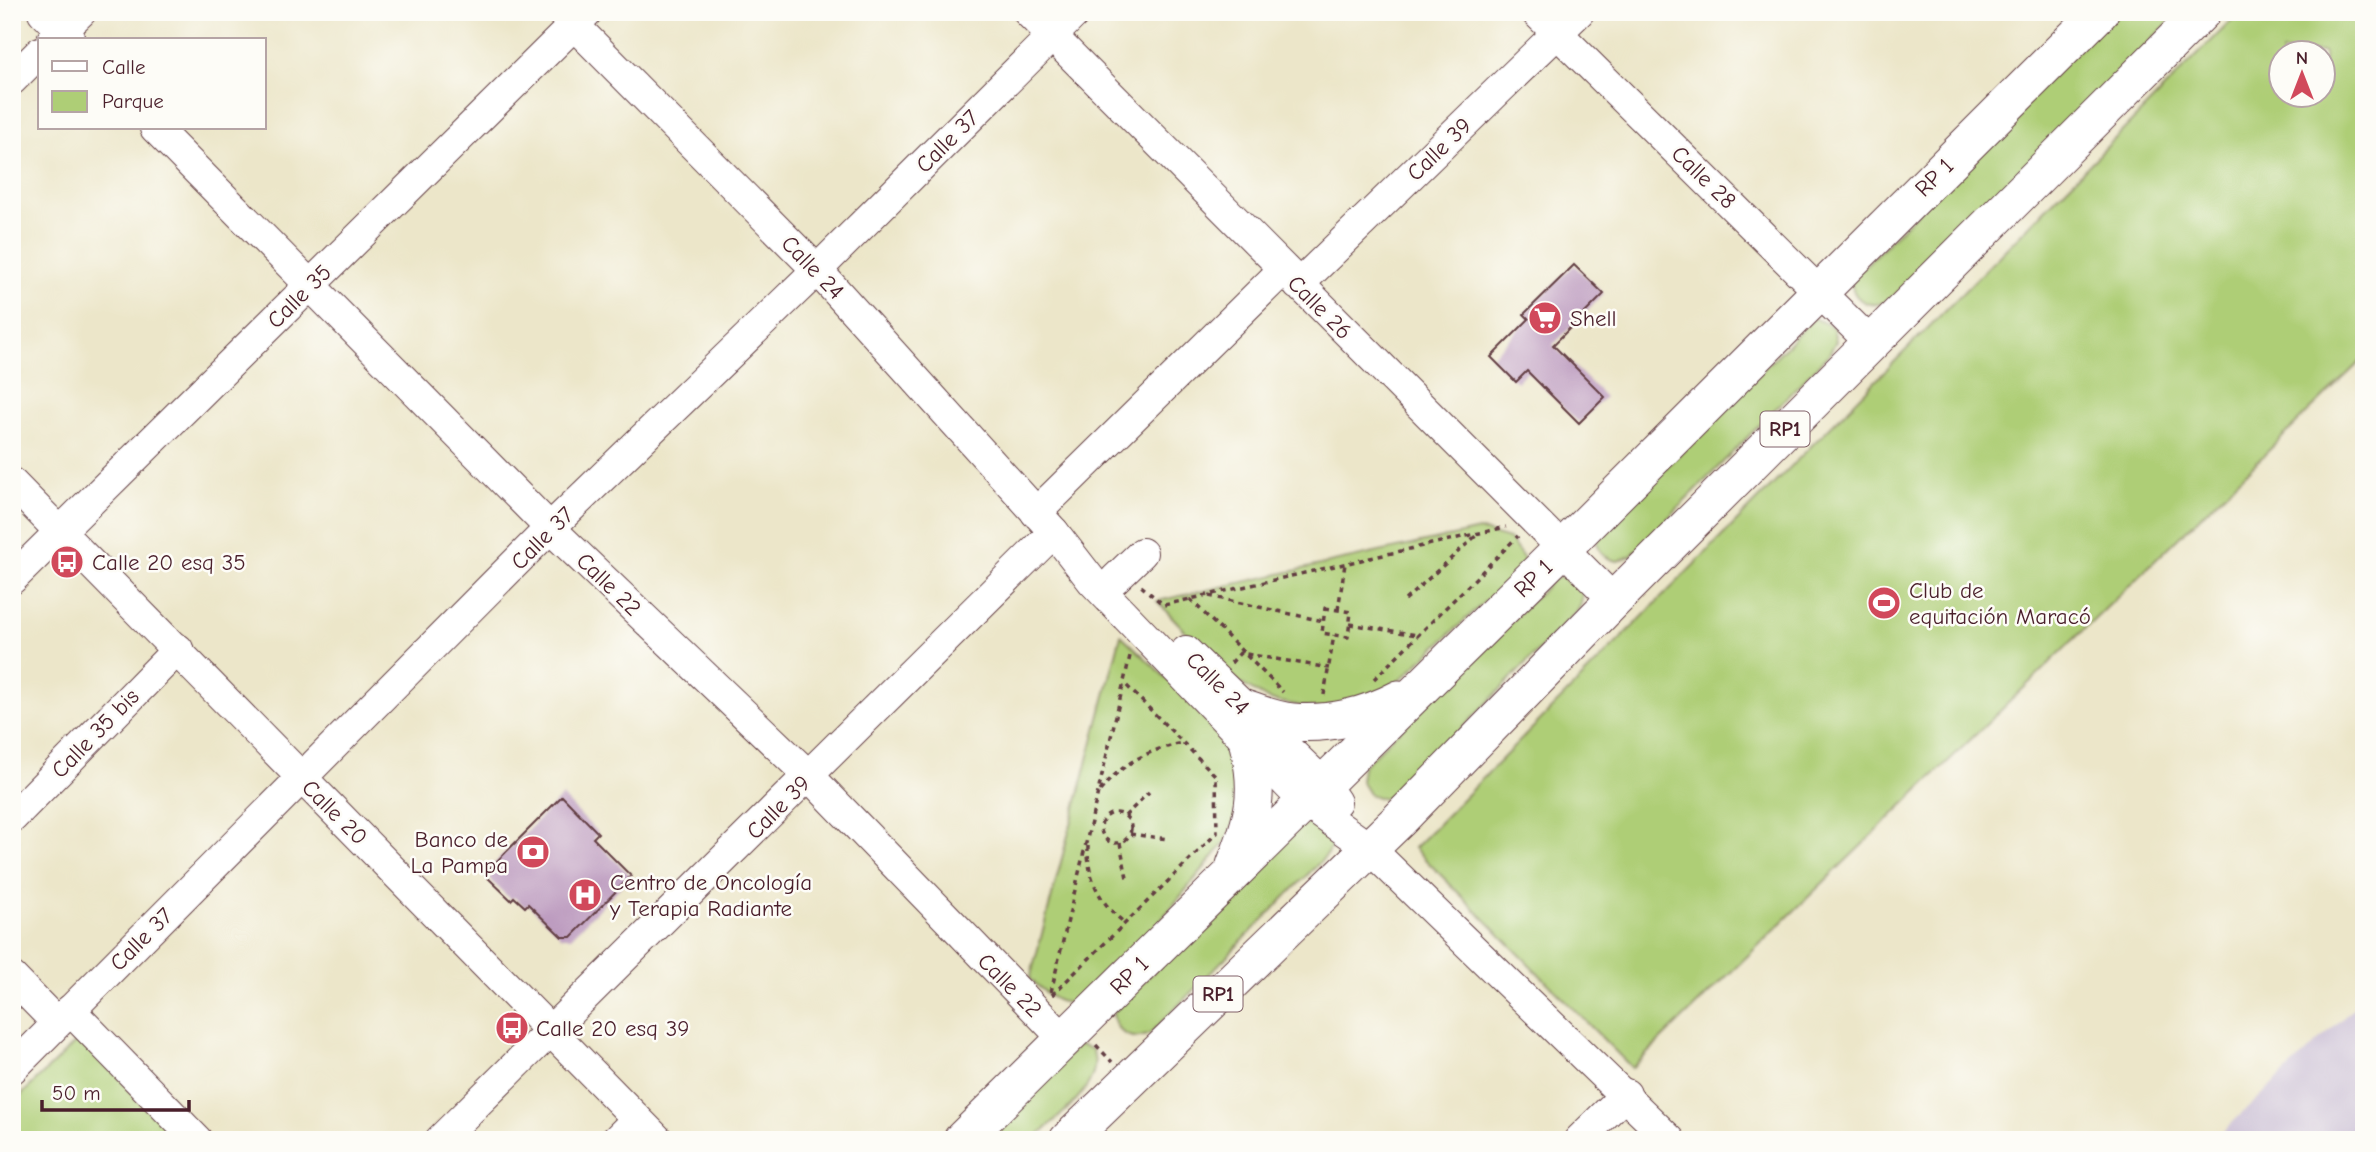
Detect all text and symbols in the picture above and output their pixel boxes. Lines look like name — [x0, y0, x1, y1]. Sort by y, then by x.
legend — [38, 38, 266, 130]
north arrow — [2268, 38, 2338, 108]
text: N — [2296, 47, 2308, 69]
text: Calle — [102, 55, 145, 79]
text: Parque — [102, 89, 164, 113]
street label: Calle 37 — [910, 104, 984, 178]
street label: Calle 39 — [1402, 112, 1477, 187]
street label: Calle 28 — [1666, 140, 1742, 215]
street label: RP 1 — [1909, 152, 1959, 202]
street label: Calle 24 — [776, 230, 850, 305]
street label: Calle 35 — [262, 259, 337, 334]
street label: Calle 26 — [1282, 270, 1357, 345]
supermarket icon: Shell — [1526, 299, 1564, 337]
place label: Shell — [1570, 305, 1617, 332]
road number: RP1 — [1760, 412, 1810, 446]
street label: Calle 37 — [505, 501, 579, 575]
bus stop icon: Calle 20 esq 35 — [48, 543, 86, 581]
street label: Calle 22 — [571, 547, 647, 622]
place label: Calle 20 esq 35 — [92, 549, 246, 576]
street label: RP 1 — [1508, 554, 1558, 603]
place label: Club de equitación Maracó — [1909, 577, 2091, 630]
sports icon: Club de equitación Maracó — [1865, 584, 1903, 622]
street label: Calle 24 — [1180, 646, 1255, 721]
street label: Calle 35 bis — [46, 683, 145, 784]
street label: Calle 39 — [741, 770, 816, 845]
street label: Calle 20 — [296, 774, 373, 851]
place label: Banco de La Pampa — [410, 826, 508, 879]
bank icon: Banco de La Pampa — [514, 833, 552, 871]
place label: Centro de Oncología y Terapia Radiante — [609, 869, 812, 922]
hospital icon: Centro de Oncología y Terapia Radiante — [566, 876, 604, 914]
street label: Calle 37 — [104, 902, 178, 976]
street label: Calle 22 — [972, 948, 1047, 1023]
street label: RP 1 — [1104, 950, 1154, 1000]
road number: RP1 — [1194, 976, 1242, 1012]
bus stop icon: Calle 20 esq 39 — [493, 1009, 531, 1047]
place label: Calle 20 esq 39 — [536, 1015, 690, 1042]
scale bar — [42, 1068, 189, 1112]
text: 50 m — [52, 1081, 101, 1105]

